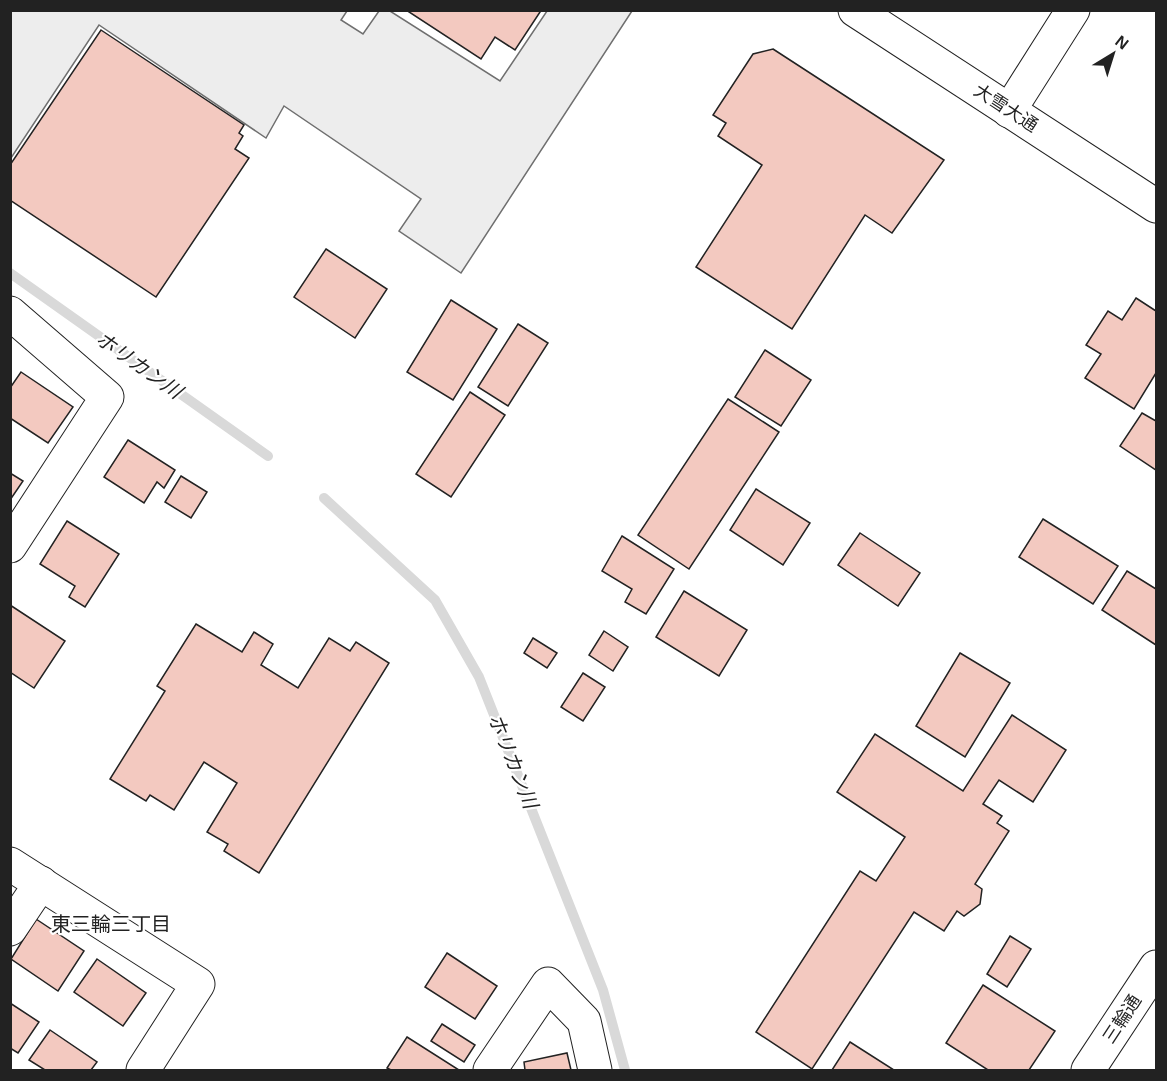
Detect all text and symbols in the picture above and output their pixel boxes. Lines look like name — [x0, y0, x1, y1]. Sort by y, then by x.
north arrow — [1083, 24, 1143, 84]
text: N — [1112, 32, 1132, 53]
street label: 大雪大通 — [970, 80, 1042, 136]
water label: ホリカン川 — [92, 327, 188, 404]
water label: ホリカン川 — [484, 711, 543, 813]
district label: 東三輪三丁目 — [51, 913, 171, 935]
street label: 三輪通 — [1099, 991, 1145, 1047]

